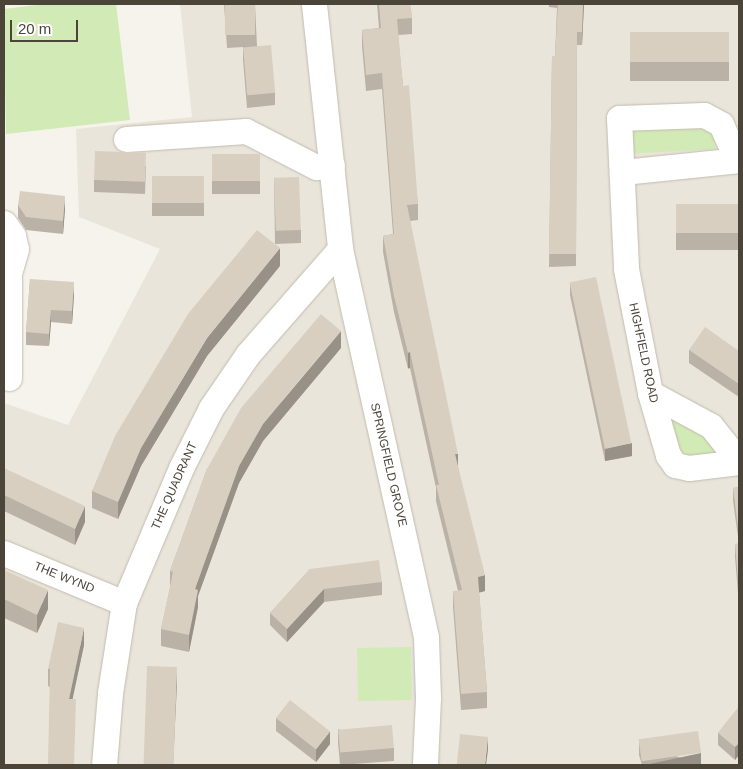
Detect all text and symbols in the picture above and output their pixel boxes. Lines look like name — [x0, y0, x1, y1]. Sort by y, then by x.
scale bar — [12, 10, 80, 42]
text: 20 m — [18, 20, 51, 37]
street label: HIGHFIELD ROAD — [625, 302, 661, 404]
street label: SPRINGFIELD GROVE — [367, 402, 409, 528]
street label: THE QUADRANT — [149, 440, 201, 532]
street label: THE WYND — [32, 559, 96, 597]

